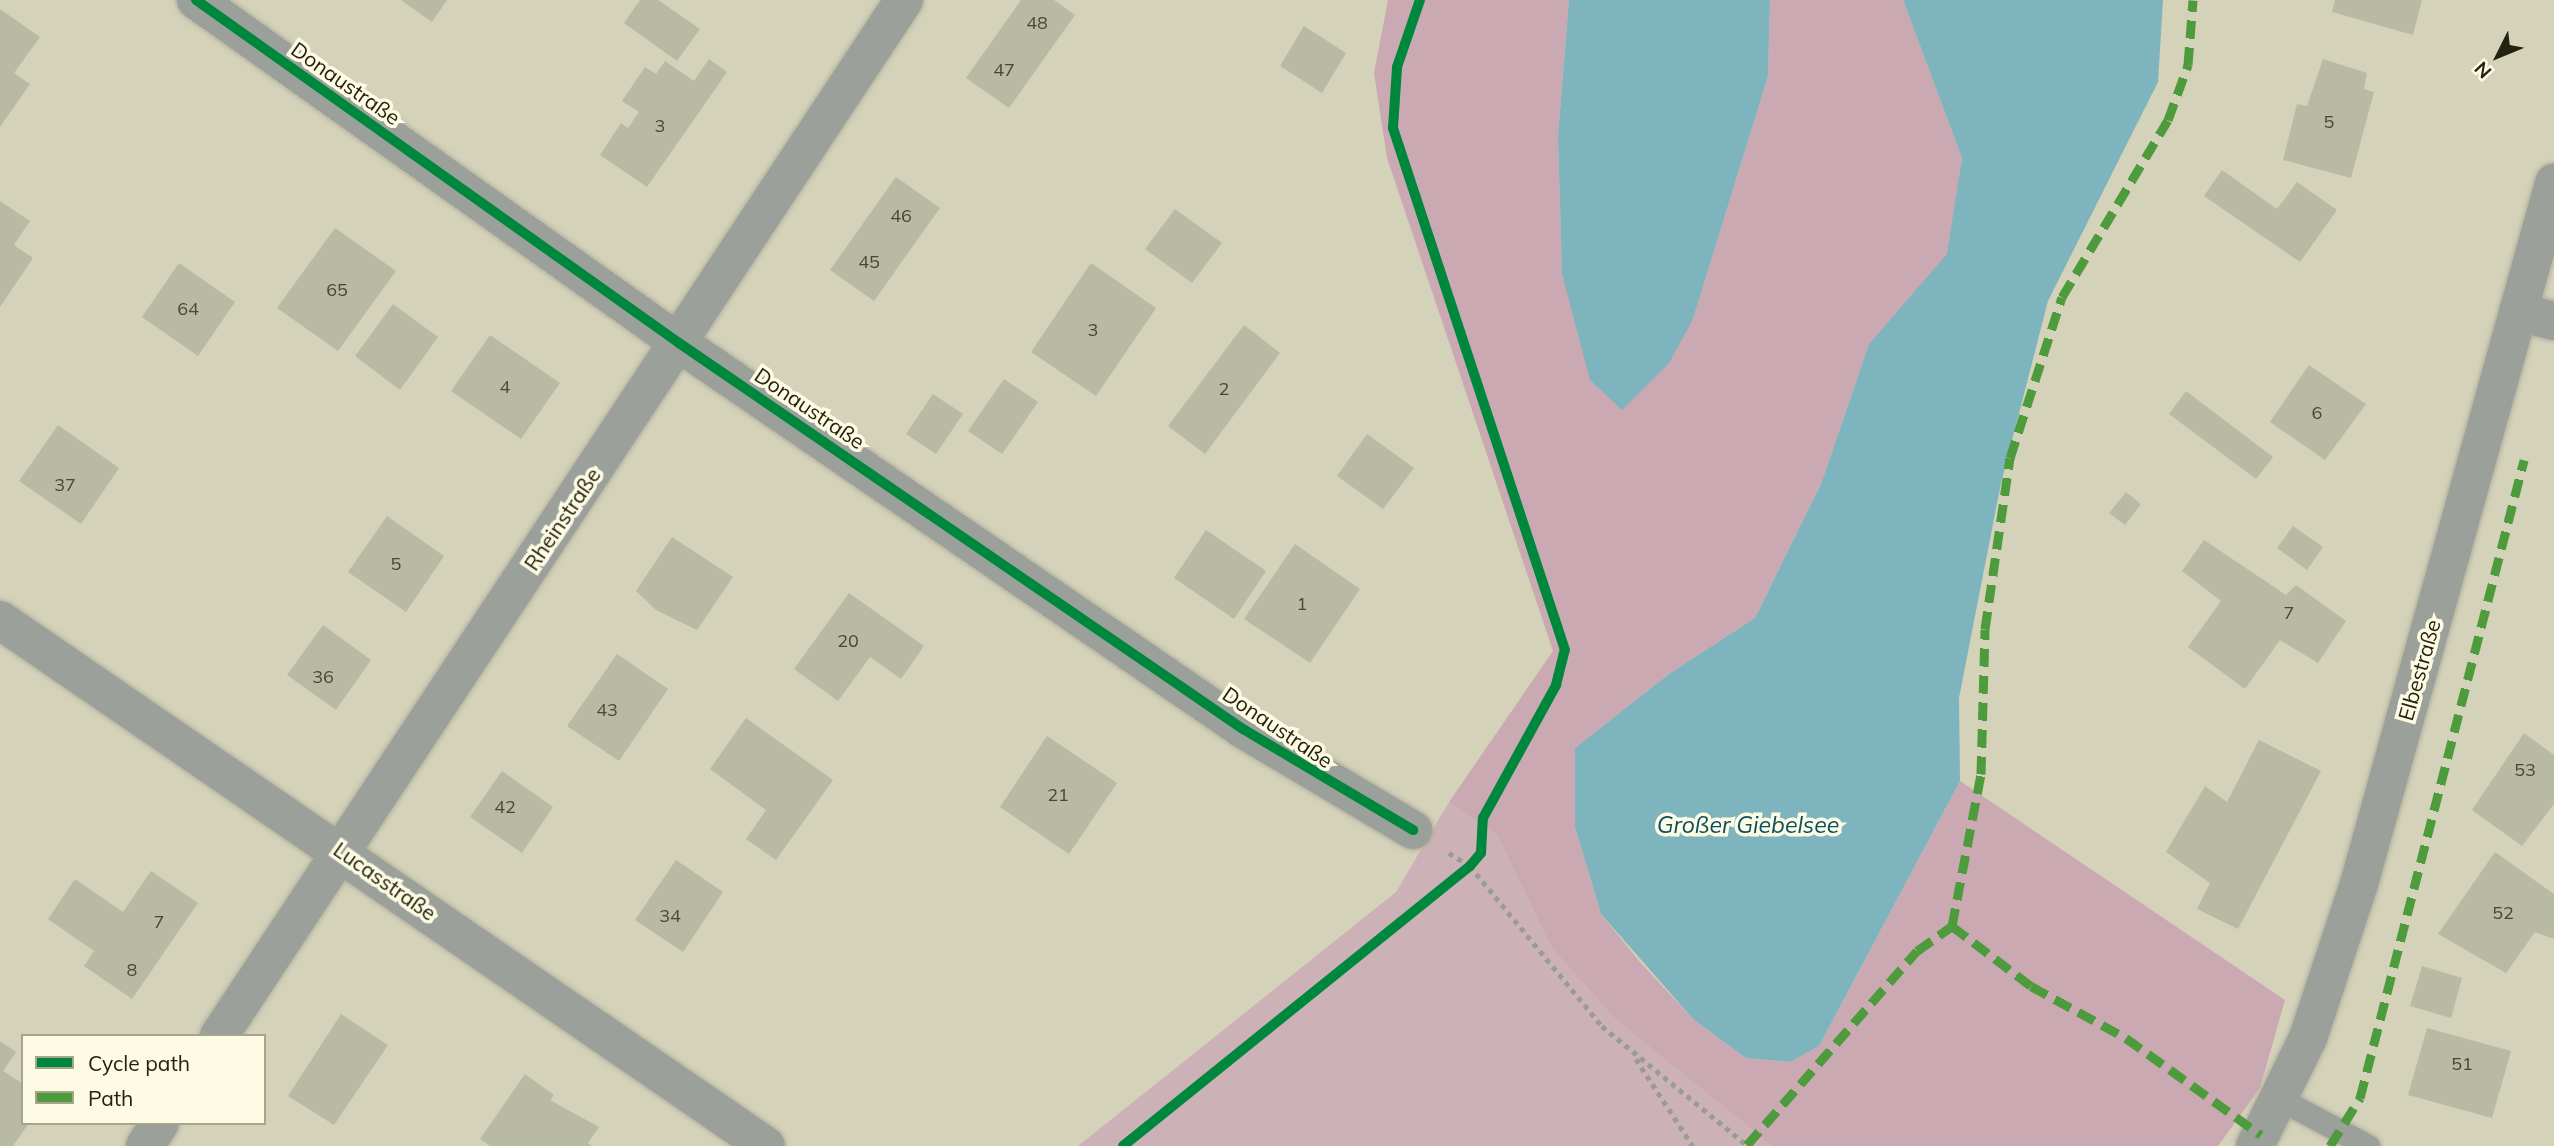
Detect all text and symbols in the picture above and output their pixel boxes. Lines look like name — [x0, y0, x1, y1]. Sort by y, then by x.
house number: 48 — [1026, 12, 1048, 34]
north arrow — [2463, 21, 2533, 91]
street label: Donaustraße — [287, 36, 405, 130]
text: N — [2469, 57, 2496, 84]
house number: 47 — [993, 59, 1015, 81]
house number: 5 — [2324, 111, 2334, 133]
house number: 3 — [655, 115, 665, 137]
house number: 46 — [890, 205, 912, 227]
house number: 45 — [858, 251, 880, 273]
house number: 65 — [326, 279, 348, 301]
house number: 64 — [177, 298, 199, 320]
house number: 3 — [1088, 319, 1098, 341]
street label: Donaustraße — [750, 362, 870, 454]
house number: 4 — [500, 376, 510, 398]
house number: 2 — [1219, 378, 1229, 400]
house number: 6 — [2312, 402, 2322, 424]
street label: Rheinstraße — [519, 463, 605, 575]
house number: 37 — [54, 474, 76, 496]
house number: 5 — [391, 553, 401, 575]
house number: 1 — [1297, 593, 1307, 615]
house number: 7 — [2284, 602, 2294, 624]
street label: Elbestraße — [2393, 617, 2445, 723]
house number: 20 — [837, 630, 859, 652]
house number: 36 — [312, 666, 334, 688]
street label: Donaustraße — [1218, 681, 1338, 773]
house number: 43 — [596, 699, 618, 721]
house number: 53 — [2514, 759, 2536, 781]
house number: 21 — [1047, 784, 1069, 806]
house number: 42 — [494, 796, 516, 818]
water label: Großer Giebelsee — [1657, 811, 1839, 839]
street label: Lucasstraße — [329, 836, 441, 926]
house number: 52 — [2492, 902, 2514, 924]
house number: 34 — [659, 905, 681, 927]
house number: 7 — [154, 911, 164, 933]
house number: 8 — [127, 959, 137, 981]
legend — [21, 1034, 266, 1125]
text: Cycle path — [88, 1050, 190, 1076]
house number: 51 — [2451, 1053, 2473, 1075]
text: Path — [88, 1085, 133, 1111]

